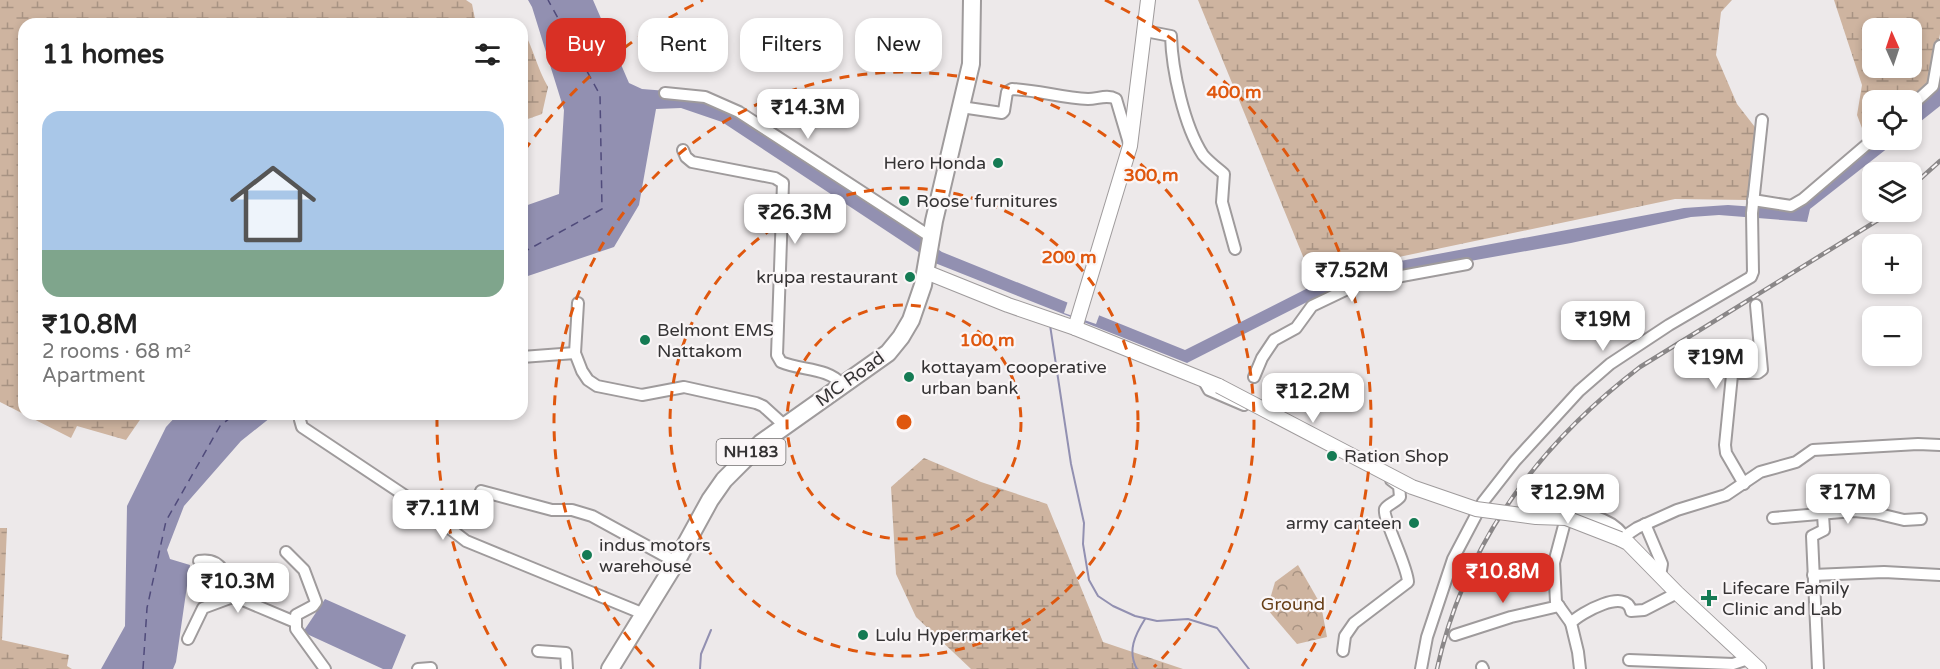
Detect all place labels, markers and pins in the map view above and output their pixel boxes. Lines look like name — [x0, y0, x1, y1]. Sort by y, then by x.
pin: ₹14.3M — [759, 89, 857, 140]
place label: Hero Honda — [884, 152, 986, 174]
marker: Hero Honda — [991, 156, 1005, 170]
place label: Roose furnitures — [916, 190, 1058, 212]
pin: ₹26.3M — [746, 194, 844, 245]
marker: Roose furnitures — [897, 194, 911, 208]
pin: ₹7.52M — [1303, 252, 1401, 303]
place label: krupa restaurant — [756, 266, 898, 288]
marker: krupa restaurant — [903, 270, 917, 284]
pin: ₹19M — [1567, 301, 1639, 352]
place label: Belmont EMS Nattakom — [657, 319, 774, 362]
marker: Belmont EMS Nattakom — [638, 333, 652, 347]
pin: ₹19M — [1680, 339, 1752, 390]
place label: kottayam cooperative urban bank — [921, 356, 1107, 399]
marker: kottayam cooperative urban bank — [902, 370, 916, 384]
pin: ₹12.2M — [1264, 373, 1362, 424]
centre of rings — [894, 412, 914, 432]
place label: Ration Shop — [1344, 445, 1449, 467]
marker: Ration Shop — [1325, 449, 1339, 463]
pin: ₹12.9M — [1519, 474, 1617, 525]
pin: ₹17M — [1812, 474, 1884, 525]
pin: ₹7.11M — [394, 490, 492, 541]
place label: army canteen — [1286, 512, 1402, 534]
marker: army canteen — [1407, 516, 1421, 530]
place label: indus motors warehouse — [599, 534, 711, 577]
marker: indus motors warehouse — [580, 548, 594, 562]
pin: ₹10.8M — [1454, 553, 1552, 604]
pin: ₹10.3M — [189, 563, 287, 614]
place label: Lifecare Family Clinic and Lab — [1722, 577, 1850, 620]
marker: Lifecare Family Clinic and Lab — [1700, 589, 1718, 607]
place label: Lulu Hypermarket — [875, 624, 1028, 646]
marker: Lulu Hypermarket — [856, 628, 870, 642]

